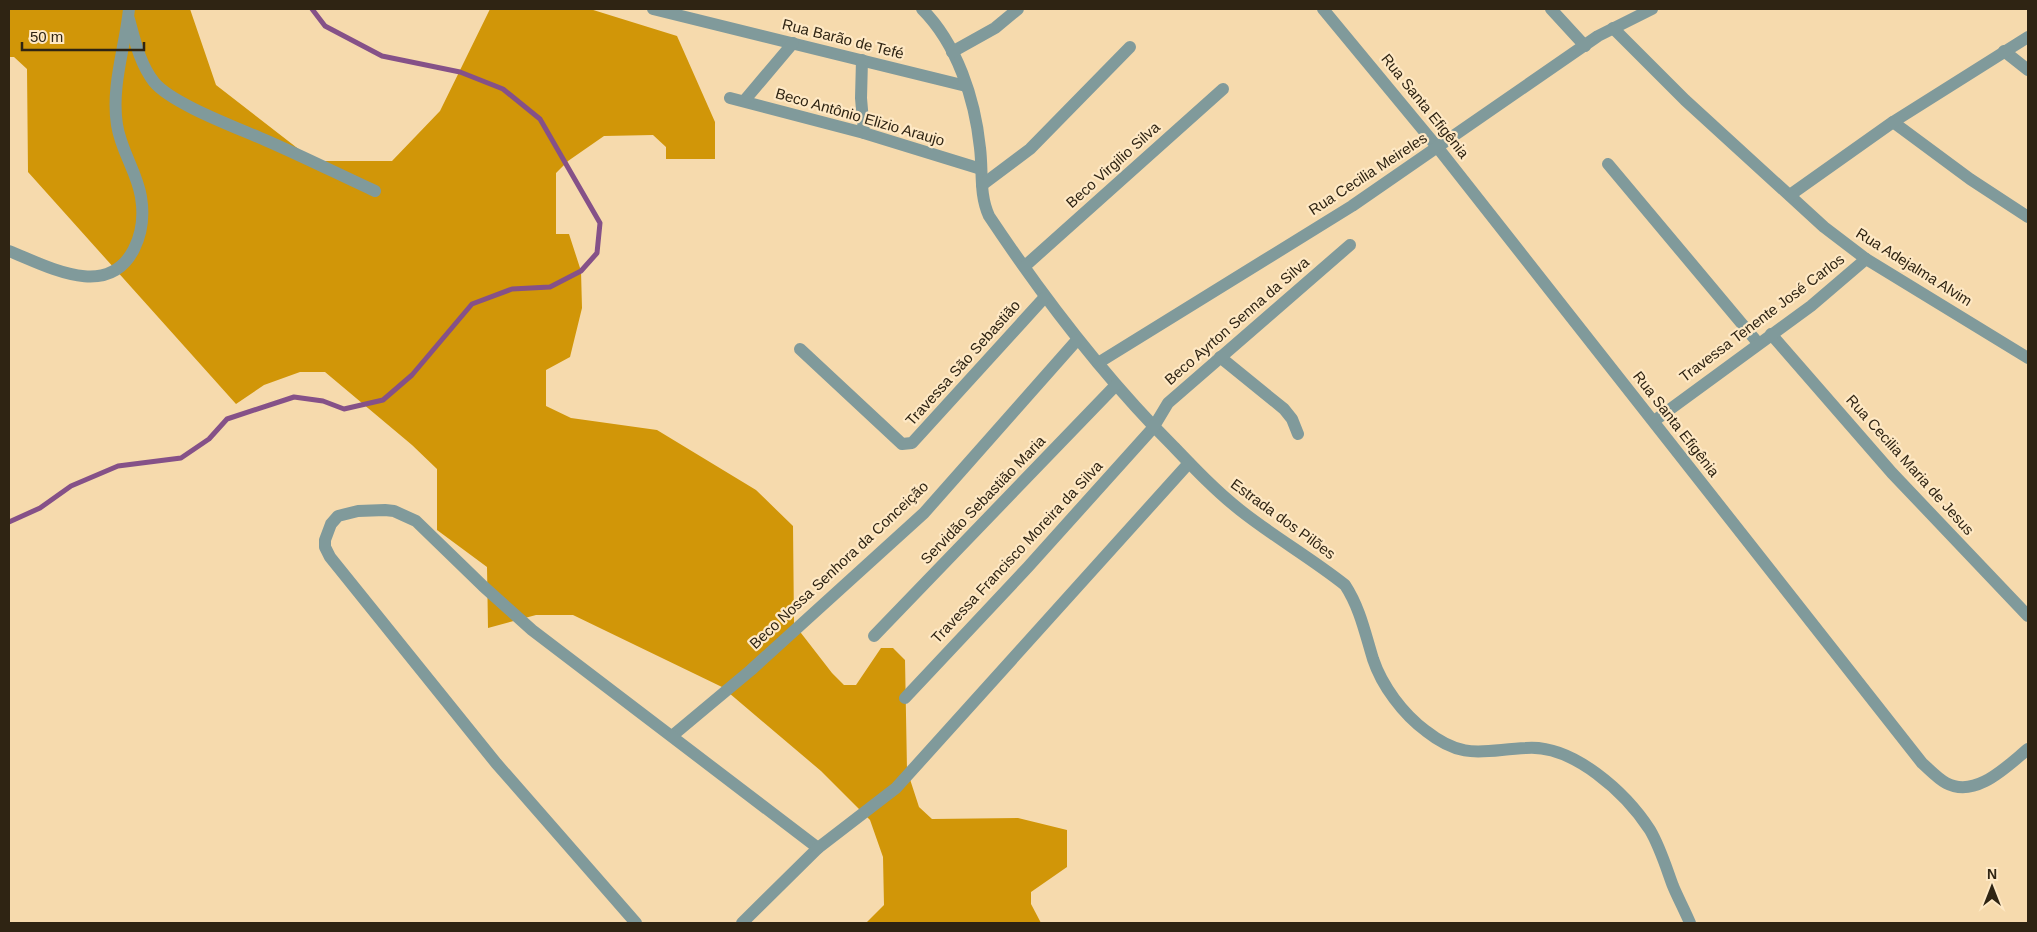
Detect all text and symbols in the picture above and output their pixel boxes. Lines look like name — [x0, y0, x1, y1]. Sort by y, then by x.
street label: Rua Barão de Tefé — [781, 15, 906, 62]
scale bar — [22, 20, 145, 52]
text: 50 m — [30, 28, 63, 45]
street label: Rua Santa Efigênia — [1378, 50, 1473, 162]
street label: Beco Antônio Elizio Araujo — [774, 84, 947, 149]
street label: Beco Virgilio Silva — [1062, 118, 1163, 211]
street label: Rua Cecilia Meireles — [1305, 129, 1430, 218]
street label: Rua Adejalma Alvim — [1853, 224, 1975, 309]
street label: Travessa Tenente José Carlos — [1676, 250, 1847, 385]
street label: Beco Ayrton Senna da Silva — [1161, 253, 1313, 388]
street label: Travessa São Sebastião — [902, 296, 1023, 429]
street label: Rua Santa Efigênia — [1630, 368, 1723, 480]
street label: Rua Cecilia Maria de Jesus — [1843, 391, 1978, 538]
street label: Servidão Sebastião Maria — [917, 431, 1049, 567]
street label: Travessa Francisco Moreira da Silva — [928, 457, 1106, 646]
street label: Estrada dos Pilões — [1228, 475, 1339, 562]
street label: Beco Nossa Senhora da Conceição — [746, 477, 931, 652]
north arrow — [1967, 862, 2017, 912]
text: N — [1987, 866, 1997, 882]

